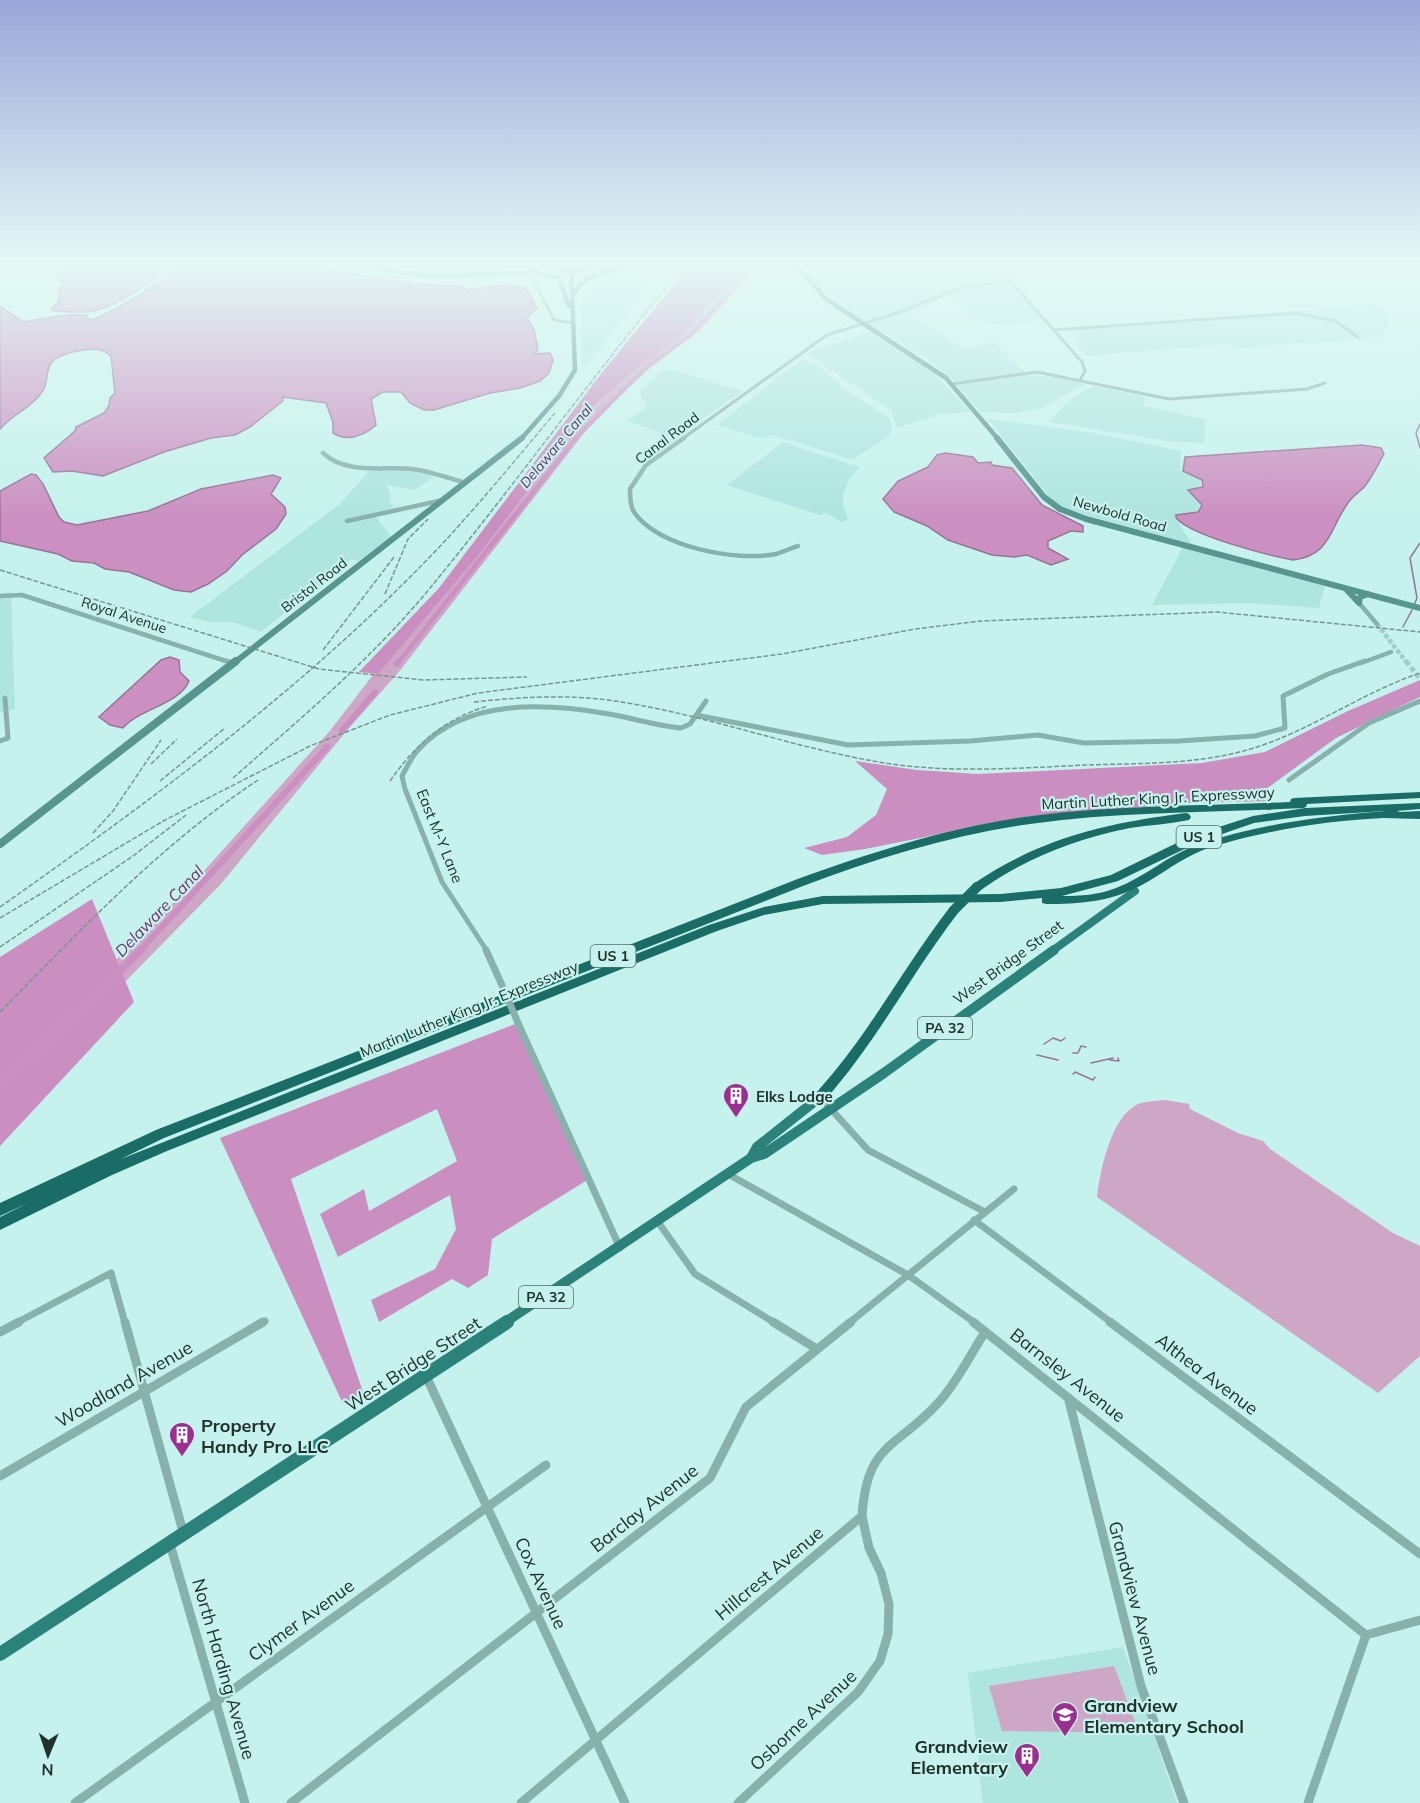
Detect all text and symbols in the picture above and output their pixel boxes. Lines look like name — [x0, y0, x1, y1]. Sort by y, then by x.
water label: Delaware Canal — [516, 400, 597, 492]
street label: Canal Road — [631, 408, 703, 468]
street label: Newbold Road — [1071, 492, 1169, 536]
street label: Bristol Road — [277, 554, 351, 616]
street label: Royal Avenue — [79, 593, 169, 637]
street label: Martin Luther King Jr. Expressway — [1041, 782, 1275, 814]
street label: East M-Y Lane — [412, 786, 468, 886]
road number: US 1 — [1176, 826, 1222, 848]
water label: Delaware Canal — [110, 861, 208, 961]
street label: West Bridge Street — [949, 916, 1067, 1008]
road number: US 1 — [590, 945, 636, 967]
street label: Martin Luther King Jr. Expressway — [357, 956, 581, 1062]
road number: PA 32 — [918, 1017, 972, 1039]
building icon: Elks Lodge — [721, 1081, 751, 1119]
place label: Elks Lodge — [756, 1087, 833, 1106]
road number: PA 32 — [519, 1286, 573, 1308]
street label: West Bridge Street — [341, 1311, 485, 1417]
street label: Barnsley Avenue — [1006, 1323, 1130, 1427]
street label: Althea Avenue — [1151, 1328, 1263, 1420]
street label: Woodland Avenue — [51, 1336, 197, 1432]
place label: Property Handy Pro LLC — [201, 1414, 329, 1458]
building icon: Property Handy Pro LLC — [167, 1420, 197, 1458]
street label: Barclay Avenue — [586, 1459, 702, 1557]
street label: Grandview Avenue — [1103, 1519, 1167, 1677]
street label: Hillcrest Avenue — [710, 1521, 828, 1625]
street label: Cox Avenue — [510, 1533, 572, 1633]
street label: Clymer Avenue — [243, 1574, 359, 1666]
street label: North Harding Avenue — [187, 1576, 261, 1762]
street label: Osborne Avenue — [745, 1664, 861, 1776]
place label: Grandview Elementary School — [1084, 1694, 1244, 1738]
school or university icon: Grandview Elementary School — [1050, 1700, 1080, 1738]
north arrow — [18, 1725, 78, 1785]
place label: Grandview Elementary — [910, 1735, 1008, 1779]
building icon: Grandview Elementary — [1012, 1741, 1042, 1779]
text: N — [41, 1760, 54, 1780]

